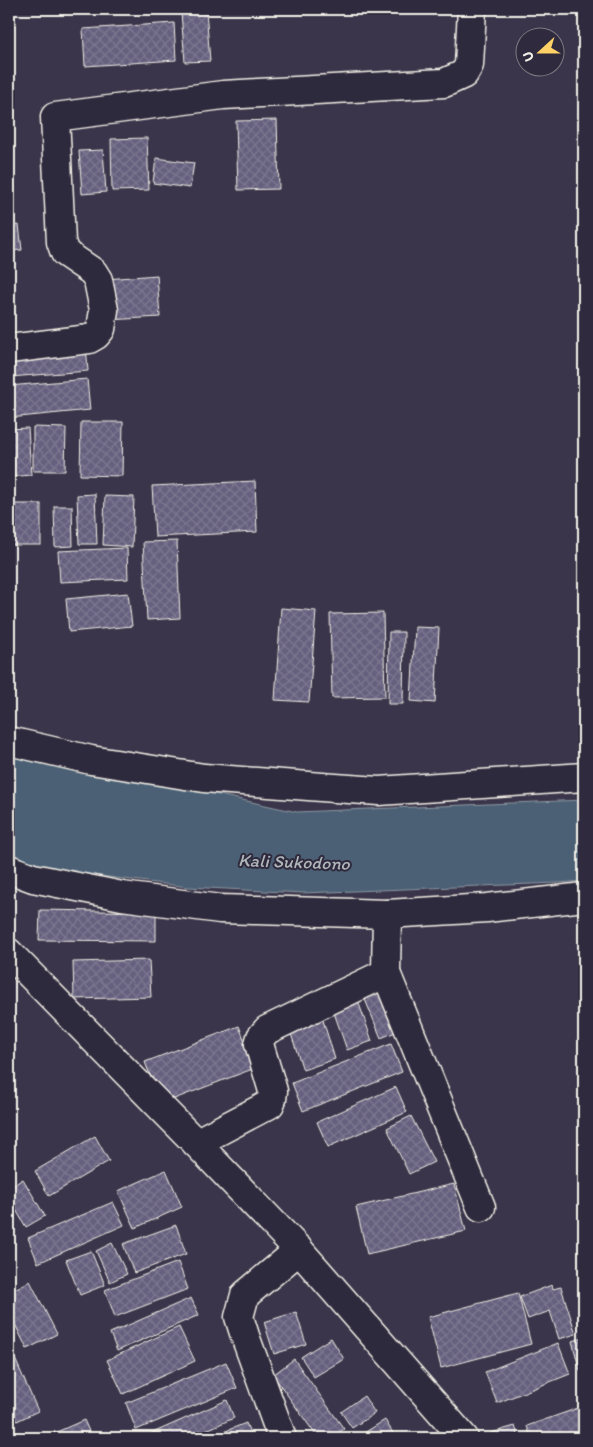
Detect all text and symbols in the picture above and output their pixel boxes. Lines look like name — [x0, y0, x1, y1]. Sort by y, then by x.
north arrow — [516, 28, 566, 78]
text: U — [519, 49, 538, 64]
water label: Kali Sukodono — [238, 849, 351, 875]

